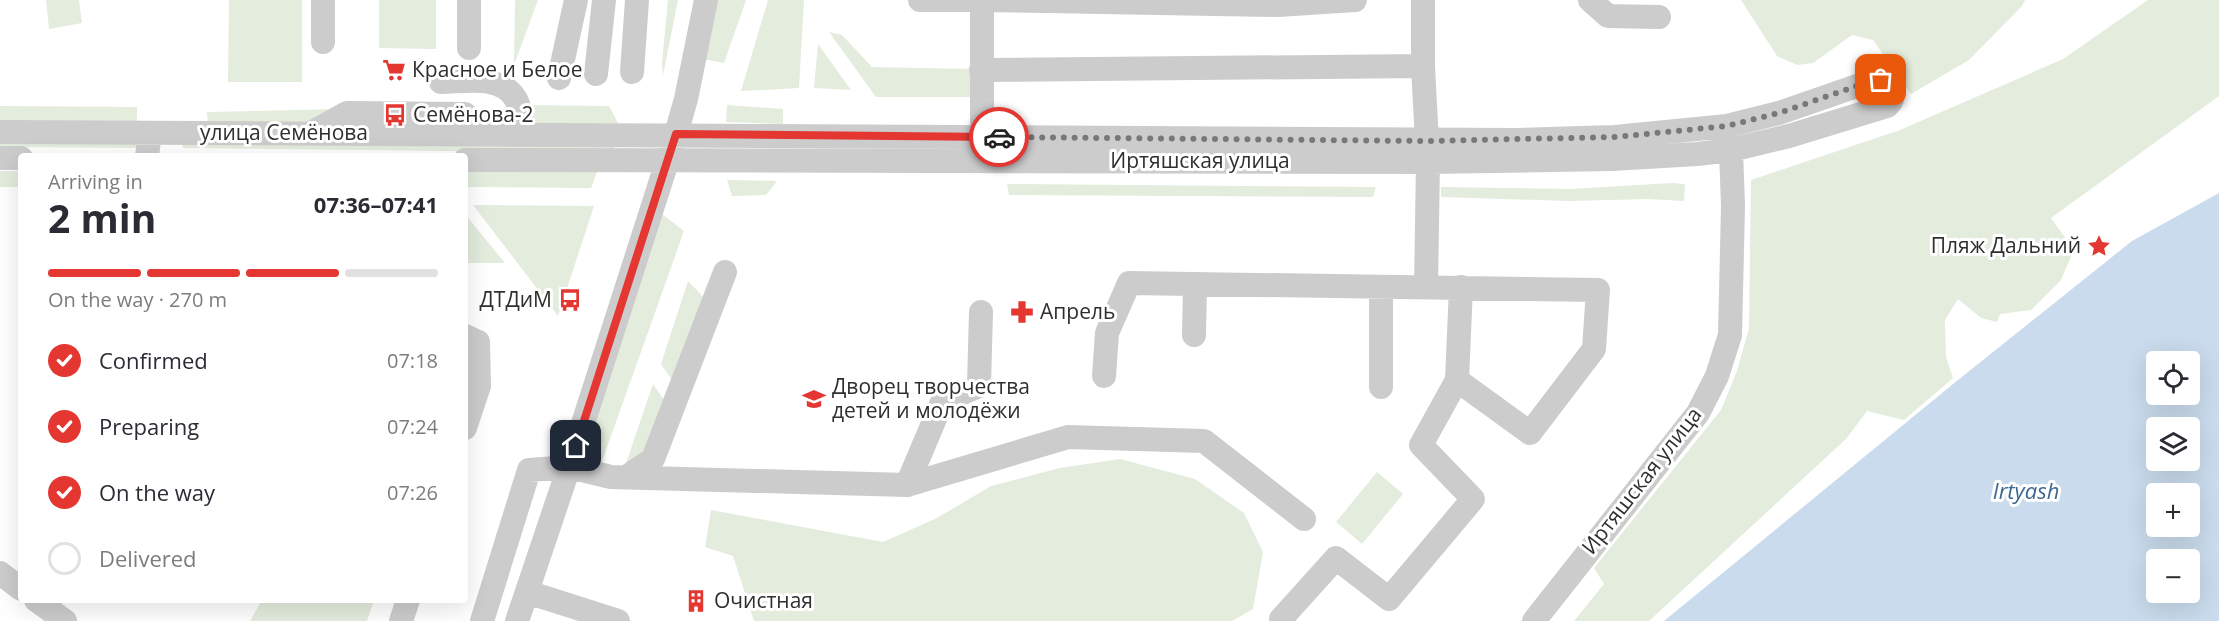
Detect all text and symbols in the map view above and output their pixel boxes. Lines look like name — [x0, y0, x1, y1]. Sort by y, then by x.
pin — [1855, 54, 1906, 105]
place label: Красное и Белое — [412, 55, 582, 83]
supermarket icon: Красное и Белое — [381, 57, 407, 83]
icon: bag — [1864, 63, 1897, 96]
place label: Семёнова-2 — [413, 100, 534, 128]
bus stop icon: Семёнова-2 — [382, 102, 408, 128]
courier — [969, 107, 1029, 167]
street label: улица Семёнова — [200, 118, 368, 146]
icon: car — [983, 121, 1016, 154]
street label: Иртяшская улица — [1110, 146, 1290, 174]
text: Arriving in — [48, 168, 143, 195]
text: 07:36–07:41 — [314, 189, 438, 219]
text: 2 min — [48, 191, 156, 244]
place label: Пляж Дальний — [1931, 231, 2081, 259]
place icon: Пляж Дальний — [2086, 233, 2112, 259]
place label: ДТДиМ — [479, 285, 552, 313]
text: On the way · 270 m — [48, 286, 227, 313]
bus stop icon: ДТДиМ — [557, 287, 583, 313]
place label: Апрель — [1040, 297, 1115, 325]
pharmacy icon: Апрель — [1009, 299, 1035, 325]
icon: check — [48, 344, 81, 377]
text: Confirmed — [99, 345, 208, 375]
text: 07:18 — [387, 347, 438, 374]
map controls — [2146, 351, 2200, 603]
button: locate — [2146, 351, 2200, 405]
place label: Дворец творчества детей и молодёжи — [832, 372, 1030, 424]
school or university icon: Дворец творчества детей и молодёжи — [801, 386, 827, 412]
street label: Иртяшская улица — [1575, 401, 1707, 560]
icon: check — [48, 410, 81, 443]
text: Preparing — [99, 411, 199, 441]
text: 07:24 — [387, 413, 438, 440]
button: layers — [2146, 417, 2200, 471]
pin — [550, 420, 601, 471]
icon: home — [559, 429, 592, 462]
water label: Irtyash — [1993, 475, 2059, 505]
icon: check — [48, 476, 81, 509]
text: On the way — [99, 477, 215, 507]
text: 07:26 — [387, 479, 438, 506]
button: + — [2146, 483, 2200, 537]
text: Delivered — [99, 543, 197, 573]
button: − — [2146, 549, 2200, 603]
place label: Очистная — [714, 586, 813, 614]
building icon: Очистная — [683, 588, 709, 614]

